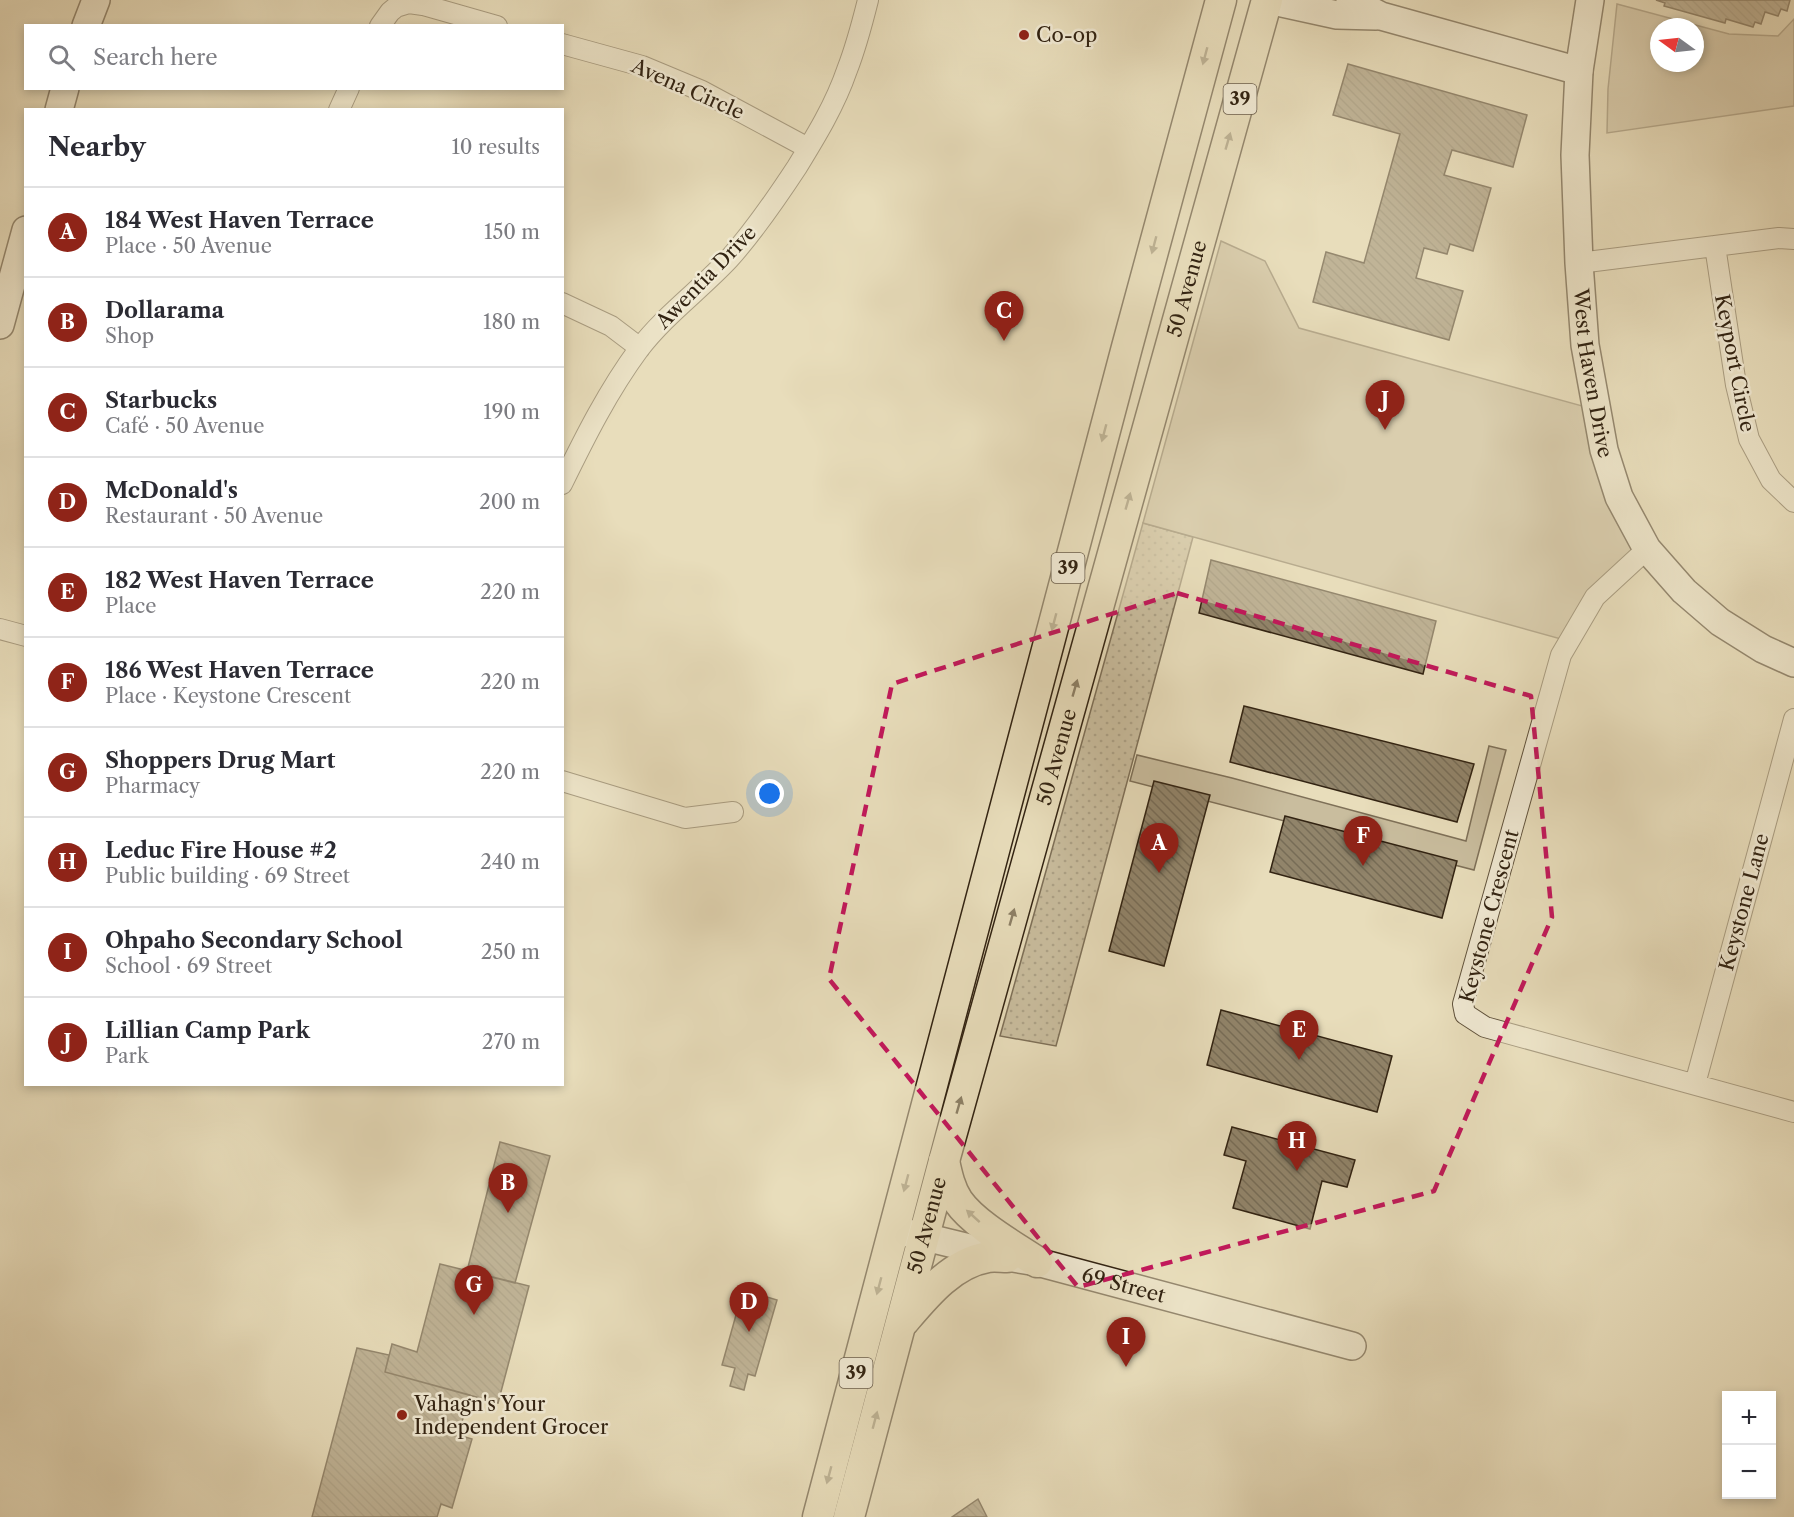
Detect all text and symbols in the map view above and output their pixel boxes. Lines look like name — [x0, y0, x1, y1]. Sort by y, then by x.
north arrow — [1650, 18, 1704, 72]
place label: Co-op — [1036, 23, 1097, 47]
search box — [24, 24, 564, 90]
marker: Co-op — [1017, 28, 1031, 42]
icon: search — [45, 41, 78, 74]
text: Search here — [93, 44, 218, 71]
one-way arrow — [1200, 47, 1210, 66]
street label: Avena Circle — [627, 53, 748, 124]
road number: 39 — [1224, 84, 1256, 114]
text: Nearby — [48, 131, 146, 163]
one-way arrow — [1224, 132, 1233, 150]
text: 10 results — [451, 135, 540, 159]
text: 184 West Haven Terrace — [105, 207, 374, 234]
text: A — [60, 220, 75, 244]
text: 150 m — [484, 220, 540, 244]
street label: Awentia Drive — [650, 220, 761, 334]
text: Place · 50 Avenue — [105, 234, 272, 258]
one-way arrow — [1149, 236, 1159, 254]
street label: 50 Avenue — [1162, 238, 1212, 340]
street label: West Haven Drive — [1569, 287, 1618, 461]
pin: C — [984, 292, 1024, 341]
street label: Keyport Circle — [1710, 292, 1760, 434]
text: Dollarama — [105, 297, 224, 324]
text: B — [60, 310, 75, 334]
text: 180 m — [483, 310, 540, 334]
text: Shop — [105, 324, 154, 348]
pin: J — [1366, 380, 1404, 430]
text: Starbucks — [105, 387, 217, 414]
text: C — [59, 400, 76, 424]
text: 190 m — [483, 400, 540, 424]
text: Café · 50 Avenue — [105, 414, 265, 438]
one-way arrow — [1099, 424, 1108, 442]
text: McDonald's — [105, 477, 238, 504]
text: D — [59, 490, 76, 514]
text: 200 m — [479, 490, 540, 514]
one-way arrow — [1124, 492, 1133, 510]
text: Restaurant · 50 Avenue — [105, 504, 323, 528]
road number: 39 — [1052, 553, 1084, 583]
text: 182 West Haven Terrace — [105, 567, 374, 594]
text: E — [60, 580, 75, 604]
text: 220 m — [480, 580, 540, 604]
text: Place — [105, 594, 156, 618]
one-way arrow — [1049, 613, 1058, 631]
text: 186 West Haven Terrace — [105, 657, 374, 684]
text: F — [61, 670, 74, 694]
text: 220 m — [480, 670, 540, 694]
one-way arrow — [1071, 679, 1081, 698]
text: Place · Keystone Crescent — [105, 684, 351, 708]
street label: 50 Avenue — [1032, 706, 1081, 808]
text: Shoppers Drug Mart — [105, 747, 335, 774]
text: G — [59, 760, 76, 784]
text: 220 m — [480, 760, 540, 784]
text: Pharmacy — [105, 774, 200, 798]
your location — [755, 779, 784, 808]
pin: F — [1344, 816, 1382, 866]
pin: A — [1140, 824, 1178, 873]
street label: Keystone Crescent — [1454, 827, 1524, 1005]
street label: Keystone Lane — [1714, 831, 1774, 973]
text: Leduc Fire House #2 — [105, 837, 337, 864]
text: H — [58, 850, 77, 874]
text: 240 m — [480, 850, 540, 874]
text: Public building · 69 Street — [105, 864, 350, 888]
one-way arrow — [1008, 908, 1017, 926]
text: Ohpaho Secondary School — [105, 927, 403, 954]
text: I — [63, 940, 72, 964]
text: 250 m — [481, 940, 540, 964]
text: School · 69 Street — [105, 954, 272, 978]
pin: E — [1280, 1010, 1318, 1060]
text: Lillian Camp Park — [105, 1017, 310, 1044]
text: J — [63, 1030, 72, 1054]
text: 270 m — [482, 1030, 540, 1054]
text: Park — [105, 1044, 148, 1068]
one-way arrow — [955, 1095, 964, 1113]
pin: H — [1278, 1122, 1316, 1171]
pin: B — [488, 1164, 528, 1213]
one-way arrow — [901, 1174, 910, 1192]
street label: 50 Avenue — [902, 1174, 951, 1276]
one-way arrow — [965, 1209, 980, 1223]
street label: 69 Street — [1079, 1262, 1168, 1308]
pin: G — [454, 1266, 494, 1315]
one-way arrow — [874, 1277, 883, 1295]
pin: D — [730, 1282, 768, 1332]
pin: I — [1106, 1318, 1146, 1367]
road number: 39 — [840, 1358, 872, 1388]
map controls — [1722, 1391, 1776, 1499]
button: + — [1722, 1391, 1776, 1445]
place label: Vahagn's Your Independent Grocer — [413, 1392, 609, 1439]
marker: Vahagn's Your Independent Grocer — [395, 1408, 409, 1422]
one-way arrow — [870, 1411, 880, 1429]
button: − — [1722, 1445, 1776, 1499]
one-way arrow — [824, 1466, 834, 1484]

